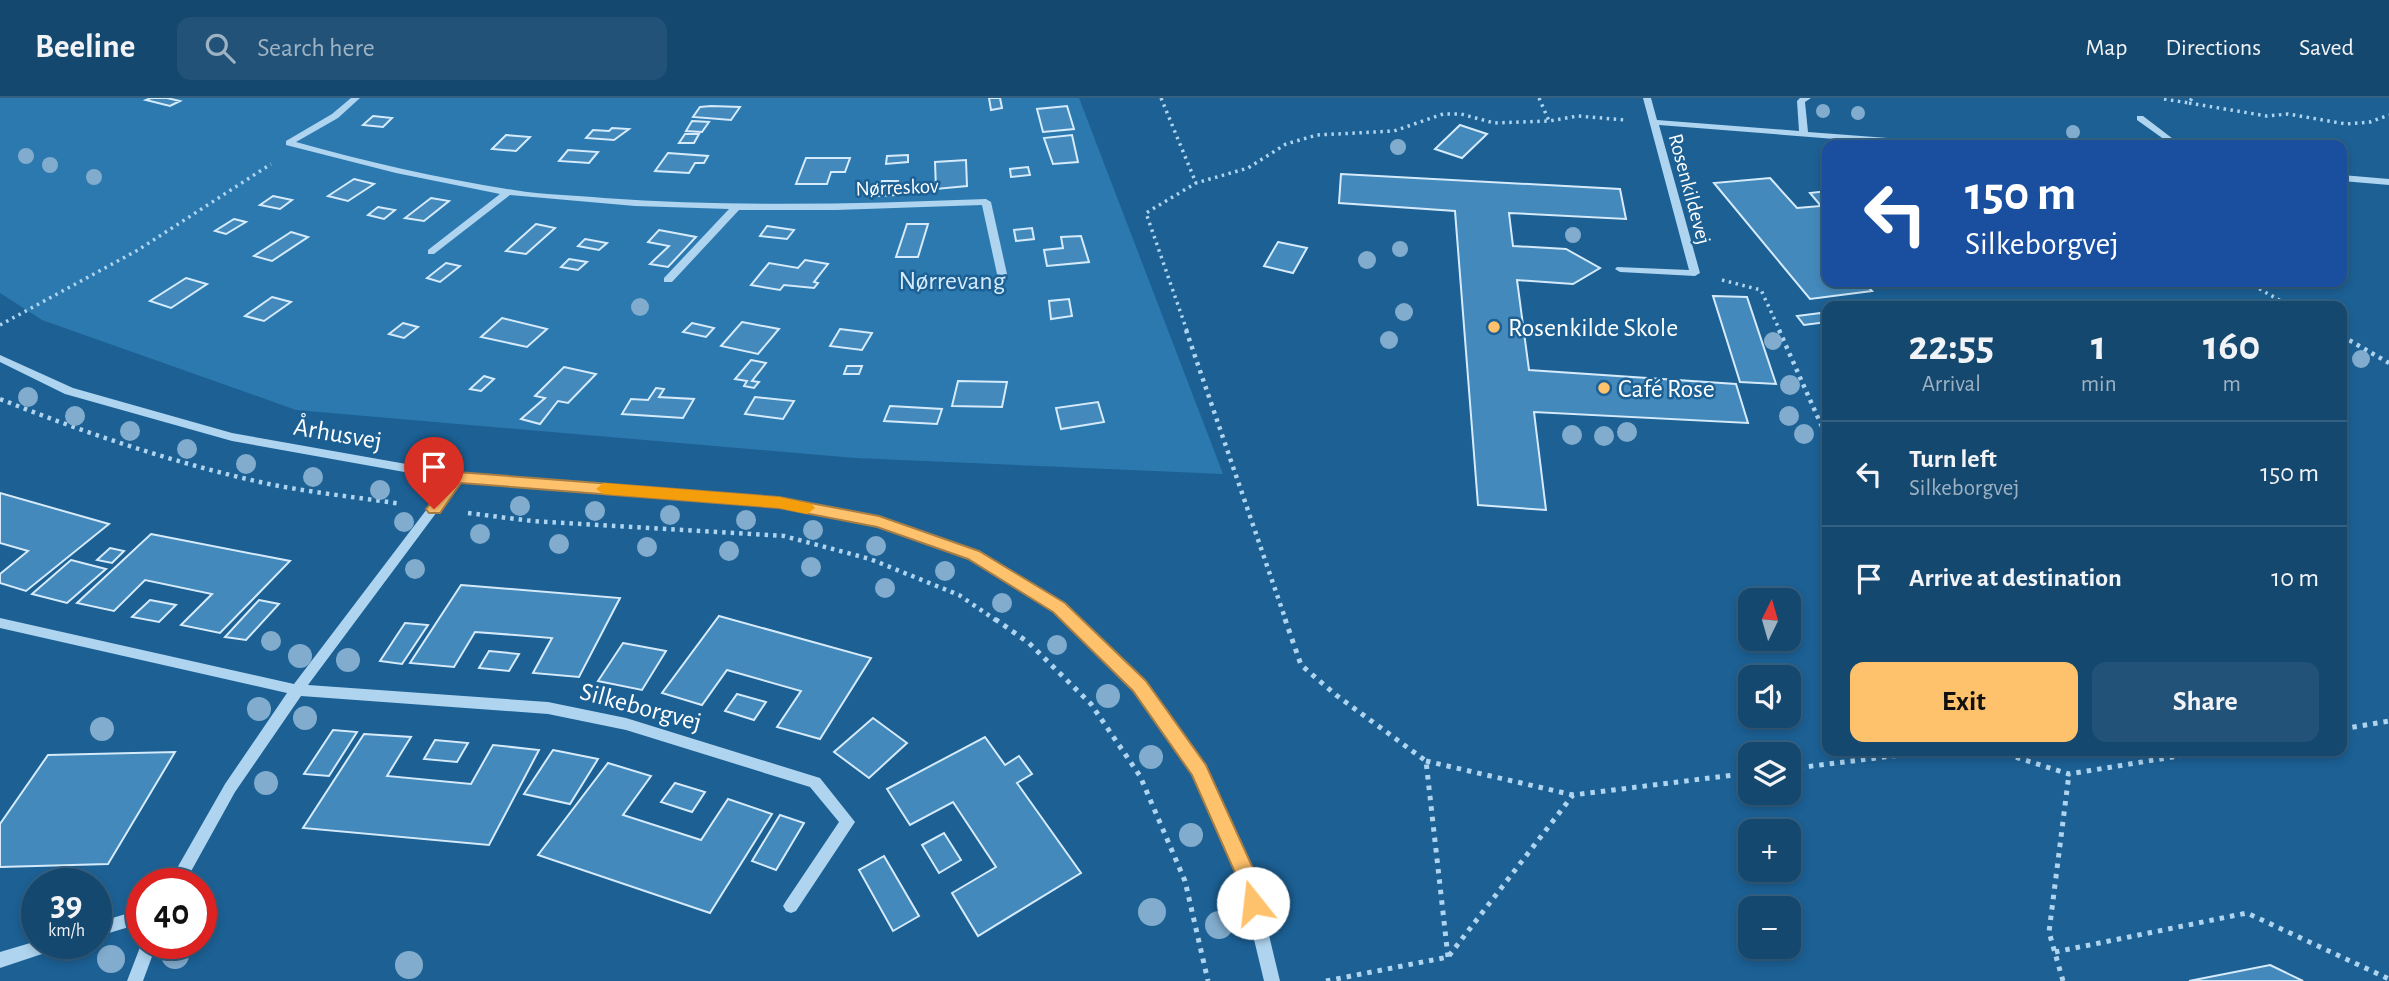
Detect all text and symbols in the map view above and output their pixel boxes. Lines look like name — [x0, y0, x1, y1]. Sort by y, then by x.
search box — [177, 17, 667, 80]
icon: search — [201, 29, 239, 67]
text: Beeline — [35, 31, 135, 64]
text: Search here — [257, 35, 375, 61]
text: Map — [2085, 36, 2127, 60]
text: Directions — [2165, 36, 2261, 60]
text: Saved — [2299, 36, 2354, 60]
street label: Rosenkildevej — [1665, 131, 1714, 247]
icon: left — [1850, 168, 1941, 259]
text: 150 m — [1965, 170, 2076, 219]
street label: Nørreskov — [855, 176, 939, 199]
text: Silkeborgvej — [1965, 228, 2119, 260]
park label: Nørrevang — [899, 268, 1006, 294]
place label: Rosenkilde Skole — [1508, 315, 1678, 341]
marker: Rosenkilde Skole — [1486, 319, 1502, 335]
text: 22:55 — [1909, 325, 1994, 367]
text: 1 — [2091, 325, 2106, 367]
text: 160 — [2203, 325, 2260, 367]
text: Arrival — [1922, 373, 1981, 396]
text: min — [2081, 373, 2117, 396]
text: m — [2223, 373, 2241, 396]
place label: Café Rose — [1618, 376, 1715, 402]
marker: Café Rose — [1596, 380, 1612, 396]
street label: Århusvej — [292, 411, 384, 455]
pin — [404, 437, 464, 509]
text: Turn left — [1909, 446, 1997, 472]
icon: arrive — [415, 448, 453, 486]
icon: left — [1850, 455, 1888, 493]
text: 150 m — [2260, 460, 2319, 486]
text: Silkeborgvej — [1909, 477, 2019, 500]
icon: arrive — [1850, 560, 1888, 598]
text: Arrive at destination — [1909, 565, 2122, 591]
text: 10 m — [2271, 565, 2319, 591]
north arrow — [1738, 588, 1801, 651]
map controls — [1738, 588, 1801, 959]
button: Exit — [1850, 662, 2078, 742]
button: Share — [2092, 662, 2319, 742]
button: sound — [1738, 665, 1801, 728]
street label: Silkeborgvej — [577, 678, 704, 736]
button: layers — [1738, 742, 1801, 805]
button: + — [1738, 819, 1801, 882]
position arrow — [1216, 866, 1290, 940]
speed limit sign: 40 — [126, 868, 217, 959]
text: 39 — [50, 887, 82, 922]
button: − — [1738, 896, 1801, 959]
text: km/h — [48, 922, 85, 940]

